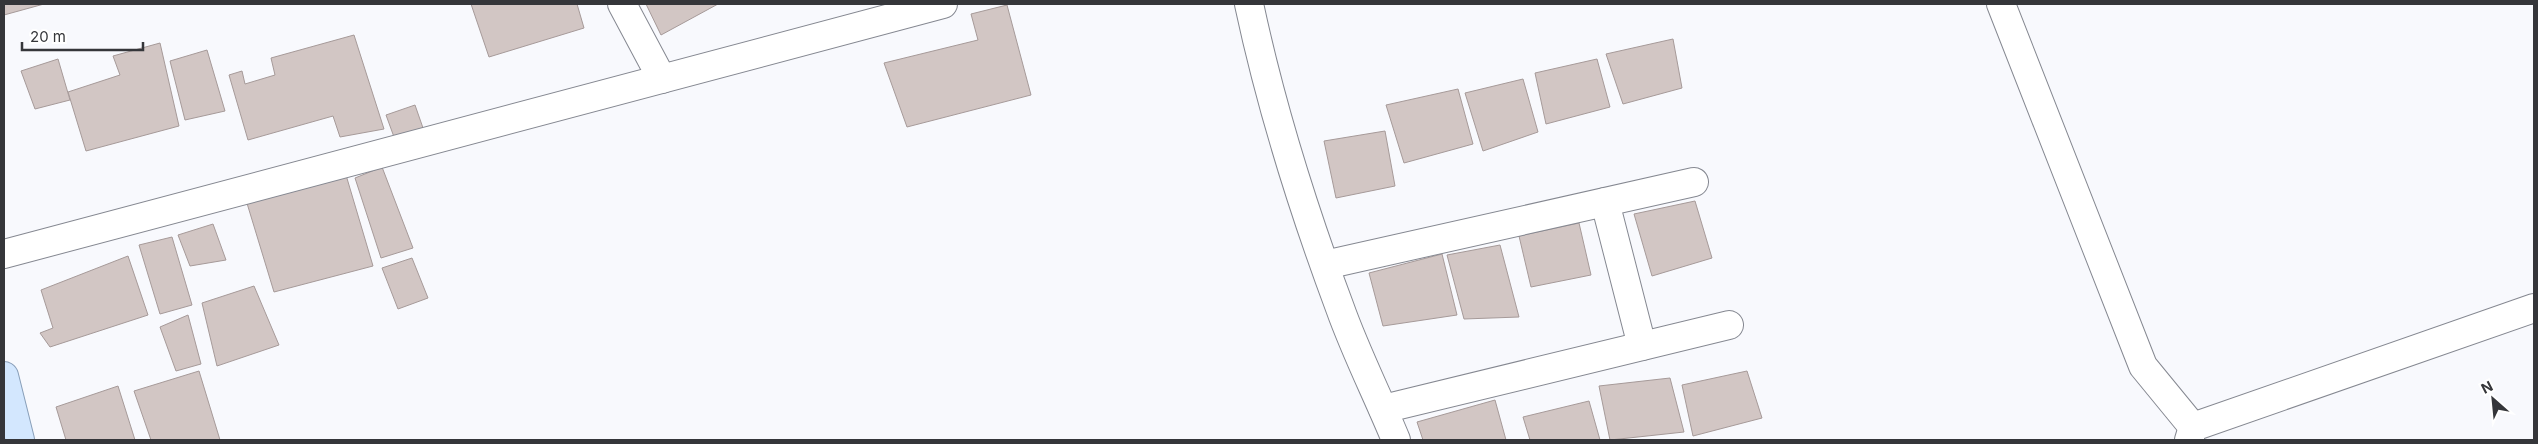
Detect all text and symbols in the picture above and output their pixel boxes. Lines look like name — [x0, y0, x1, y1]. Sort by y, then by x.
scale bar — [22, 20, 144, 52]
text: 20 m — [30, 27, 66, 46]
north arrow — [2468, 374, 2518, 424]
text: N — [2478, 377, 2495, 397]

